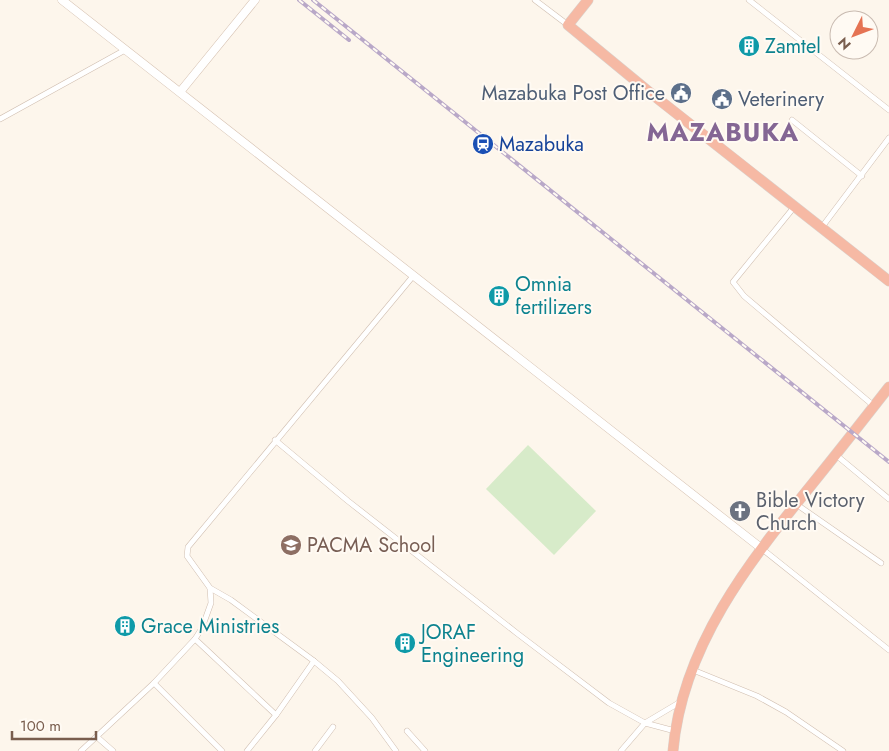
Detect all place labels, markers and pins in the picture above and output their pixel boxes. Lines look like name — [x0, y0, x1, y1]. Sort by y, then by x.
place label: Zamtel — [765, 32, 821, 61]
building icon: Zamtel — [737, 34, 761, 58]
place label: Mazabuka Post Office — [482, 79, 665, 108]
public building icon: Mazabuka Post Office — [669, 81, 693, 105]
place label: Veterinery — [738, 85, 824, 114]
public building icon: Veterinery — [710, 87, 734, 111]
place label: Mazabuka — [499, 130, 584, 159]
station icon: Mazabuka — [471, 132, 495, 156]
place label: Omnia fertilizers — [515, 270, 592, 322]
building icon: Omnia fertilizers — [487, 284, 511, 308]
place label: Bible Victory Church — [756, 486, 865, 538]
church icon: Bible Victory Church — [728, 499, 752, 523]
place label: PACMA School — [307, 531, 436, 560]
school or university icon: PACMA School — [279, 533, 303, 557]
place label: Grace Ministries — [141, 612, 279, 641]
building icon: Grace Ministries — [113, 614, 137, 638]
place label: JORAF Engineering — [418, 618, 524, 670]
building icon: JORAF Engineering — [393, 631, 417, 655]

